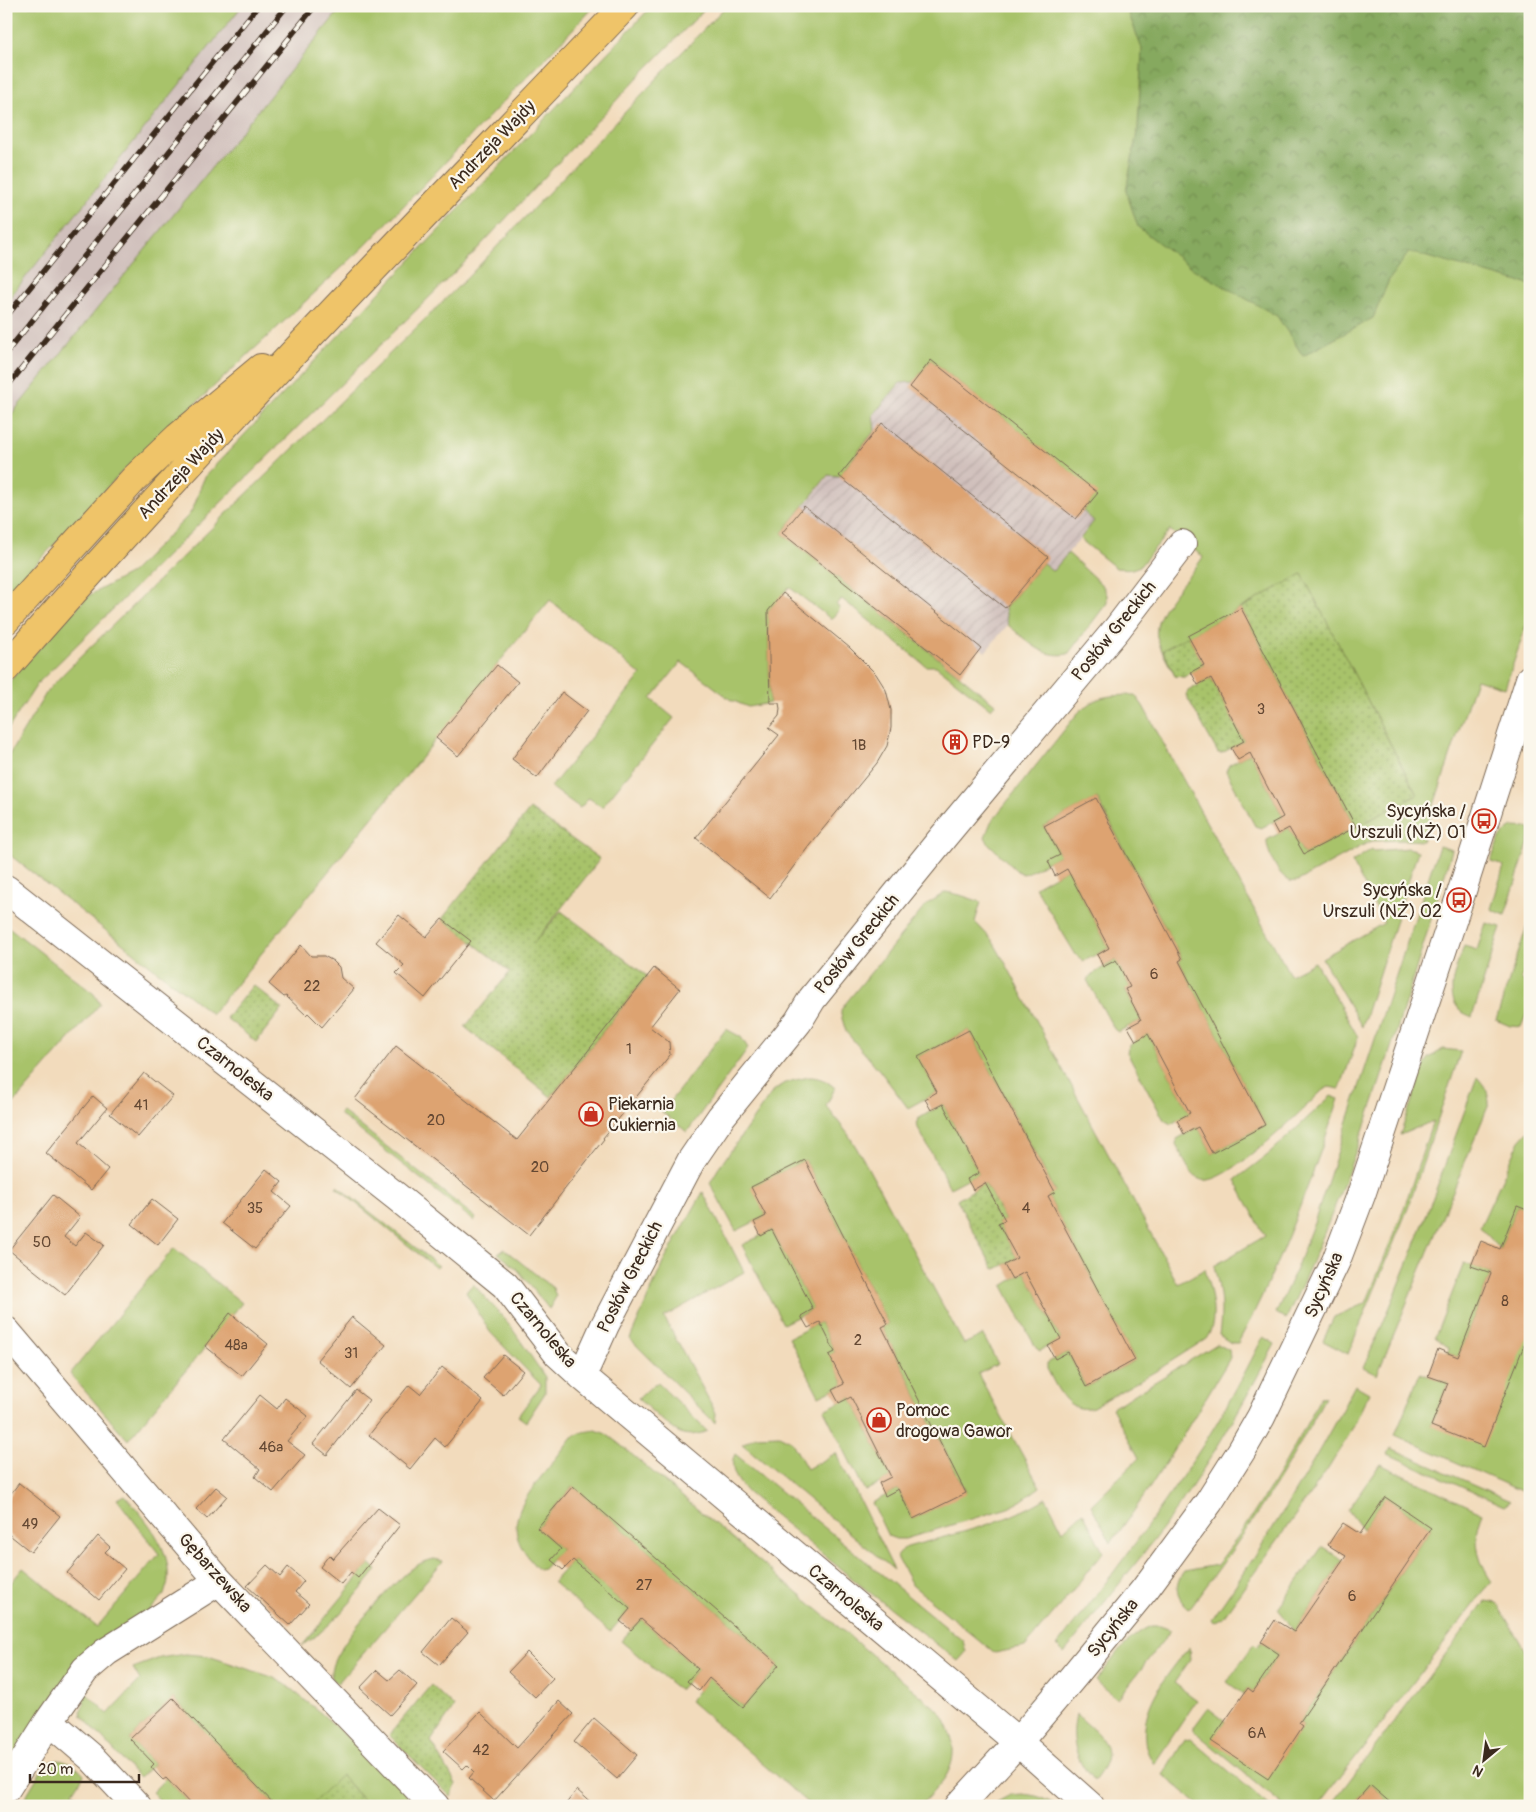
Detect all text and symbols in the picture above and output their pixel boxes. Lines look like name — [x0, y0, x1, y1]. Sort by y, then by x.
street label: Andrzeja Wajdy — [443, 95, 541, 195]
street label: Andrzeja Wajdy — [133, 423, 229, 524]
street label: Posłów Greckich — [1067, 576, 1161, 686]
house number: 3 — [1257, 700, 1265, 719]
building icon: PD-9 — [942, 729, 968, 755]
place label: PD-9 — [972, 731, 1010, 754]
house number: 1B — [852, 736, 866, 755]
place label: Sycyńska / Urszuli (NŻ) 01 — [1350, 800, 1466, 844]
bus stop icon: Sycyńska / Urszuli (NŻ) 01 — [1471, 808, 1497, 834]
place label: Sycyńska / Urszuli (NŻ) 02 — [1322, 879, 1442, 923]
bus stop icon: Sycyńska / Urszuli (NŻ) 02 — [1446, 887, 1472, 913]
street label: Posłów Greckich — [810, 889, 904, 999]
house number: 6 — [1150, 965, 1158, 984]
house number: 22 — [304, 977, 320, 996]
street label: Czarnoleska — [191, 1031, 279, 1107]
house number: 1 — [626, 1040, 632, 1059]
place label: Piekarnia Cukiernia — [608, 1093, 676, 1137]
house number: 41 — [134, 1096, 148, 1115]
shop icon: Piekarnia Cukiernia — [578, 1101, 604, 1127]
house number: 20 — [427, 1111, 445, 1130]
house number: 20 — [531, 1158, 549, 1177]
house number: 35 — [247, 1199, 263, 1218]
house number: 4 — [1022, 1199, 1031, 1218]
street label: Posłów Greckich — [592, 1217, 668, 1337]
house number: 50 — [33, 1233, 51, 1252]
street label: Sycyńska — [1299, 1249, 1349, 1321]
street label: Czarnoleska — [504, 1287, 582, 1373]
house number: 8 — [1501, 1292, 1509, 1311]
house number: 2 — [854, 1331, 862, 1350]
house number: 48a — [224, 1336, 248, 1355]
house number: 31 — [344, 1344, 358, 1363]
place label: Pomoc drogowa Gawor — [896, 1399, 1013, 1443]
shop icon: Pomoc drogowa Gawor — [866, 1407, 892, 1433]
house number: 46a — [259, 1438, 283, 1457]
house number: 49 — [22, 1515, 38, 1534]
street label: Gębarzewska — [173, 1528, 257, 1618]
street label: Czarnoleska — [803, 1559, 889, 1637]
house number: 27 — [636, 1576, 652, 1595]
house number: 6 — [1348, 1587, 1356, 1606]
street label: Sycyńska — [1082, 1594, 1144, 1662]
house number: 6A — [1248, 1724, 1266, 1743]
north arrow — [1458, 1734, 1508, 1784]
house number: 42 — [472, 1741, 490, 1760]
scale bar — [30, 1752, 139, 1784]
text: 20 m — [38, 1760, 73, 1779]
text: N — [1470, 1761, 1486, 1781]

